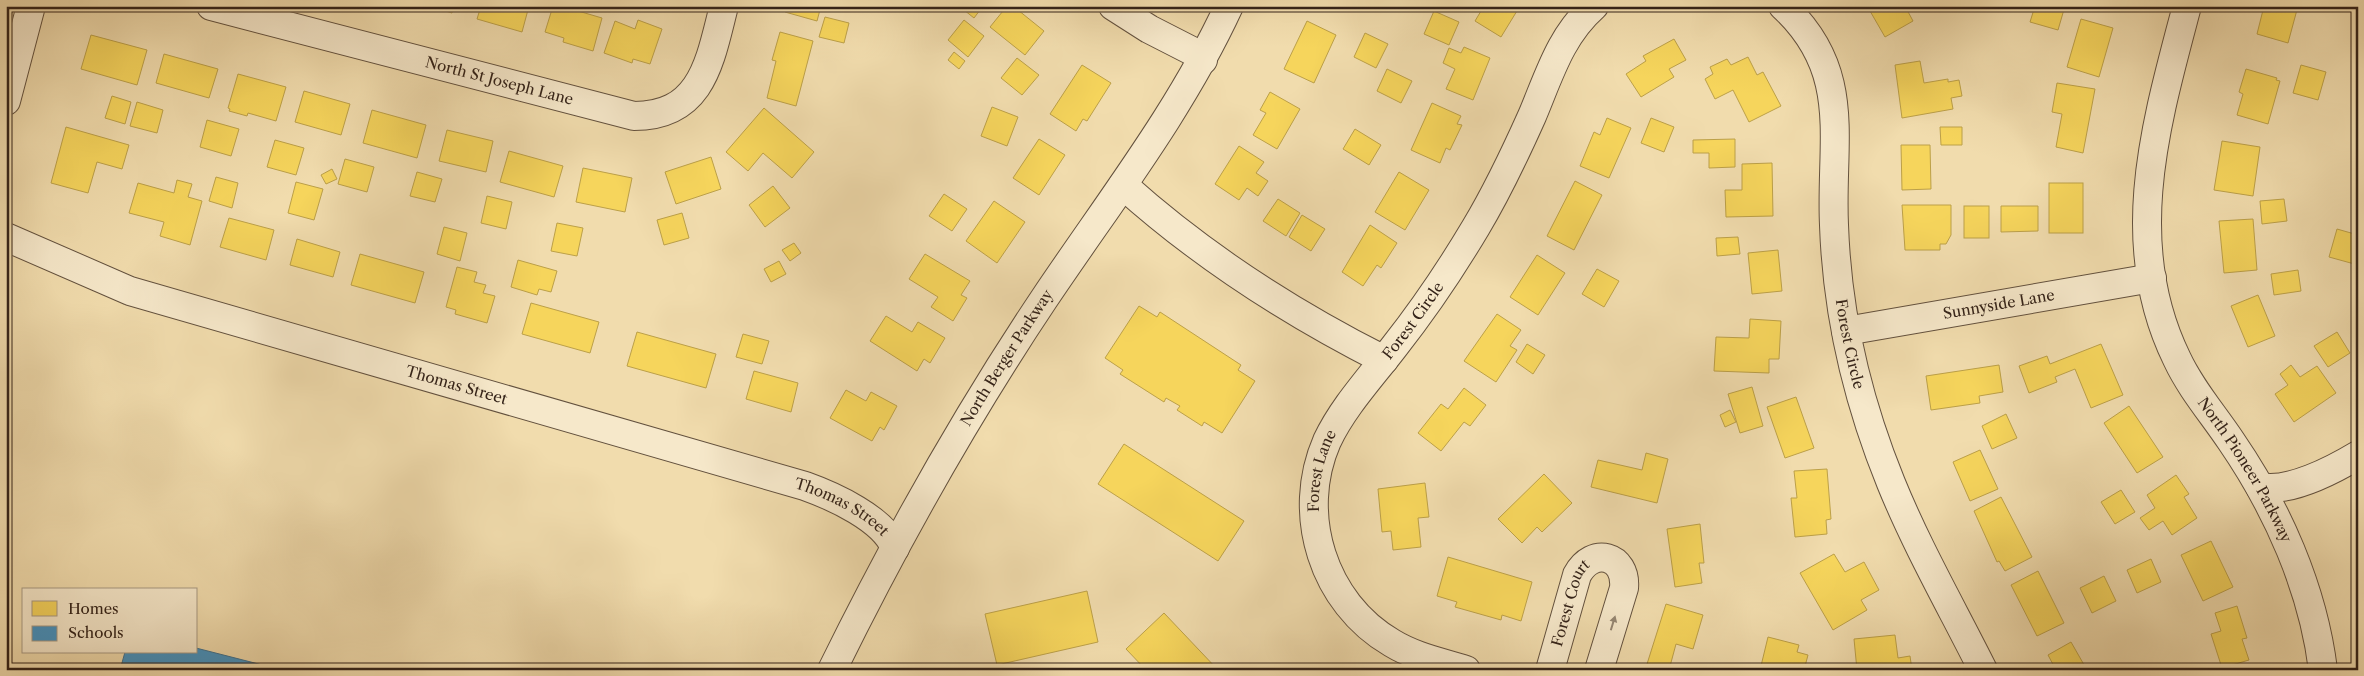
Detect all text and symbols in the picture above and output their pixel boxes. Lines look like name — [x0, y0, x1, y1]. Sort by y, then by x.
street label: North St Joseph Lane — [424, 52, 575, 109]
street label: Forest Circle — [1378, 278, 1448, 363]
street label: North Berger Parkway — [956, 285, 1057, 429]
street label: Sunnyside Lane — [1941, 285, 2056, 323]
street label: Forest Circle — [1832, 298, 1869, 391]
street label: Thomas Street — [404, 361, 510, 409]
street label: North Pioneer Parkway — [2194, 393, 2296, 546]
street label: Forest Lane — [1304, 426, 1340, 512]
street label: Thomas Street — [793, 474, 894, 540]
street label: Forest Court — [1547, 554, 1594, 649]
legend — [22, 588, 198, 654]
text: Homes — [68, 599, 119, 618]
one-way arrow — [1610, 616, 1618, 631]
text: Schools — [68, 623, 124, 642]

